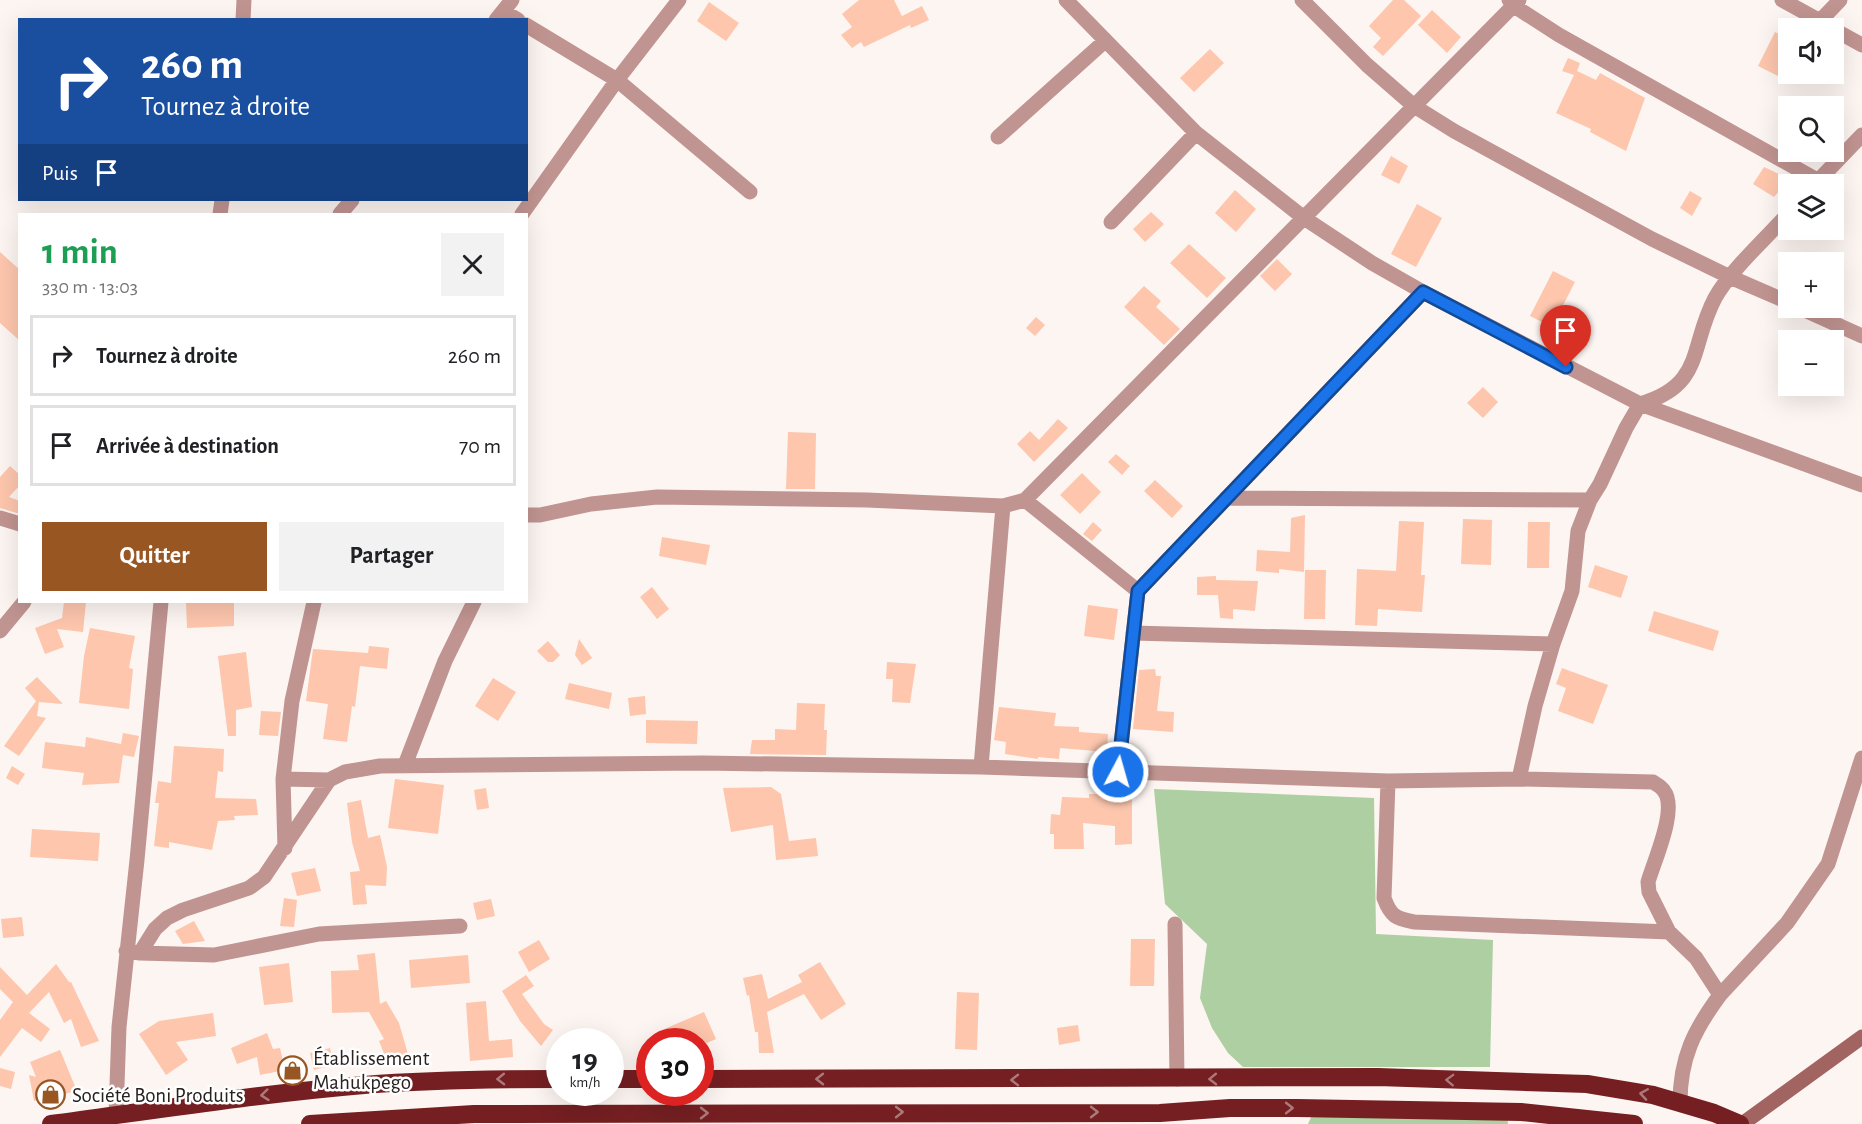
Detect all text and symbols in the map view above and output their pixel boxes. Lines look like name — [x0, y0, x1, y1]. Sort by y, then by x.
map controls — [1778, 18, 1844, 396]
button: sound — [1778, 18, 1844, 84]
icon: right — [42, 42, 120, 120]
text: 260 m — [141, 44, 243, 86]
text: Tournez à droite — [141, 93, 310, 120]
button: search — [1778, 96, 1844, 162]
icon: arrive — [90, 156, 123, 189]
text: Puis — [42, 162, 78, 184]
button: layers — [1778, 174, 1844, 240]
button: close — [441, 233, 504, 296]
text: 1 min — [42, 234, 118, 270]
button: + — [1778, 252, 1844, 318]
text: 330 m · 13:03 — [42, 277, 138, 297]
pin — [1540, 305, 1591, 367]
icon: arrive — [1549, 314, 1582, 347]
button: − — [1778, 330, 1844, 396]
icon: right — [45, 339, 78, 372]
text: Tournez à droite — [96, 345, 238, 367]
text: 260 m — [448, 345, 501, 367]
icon: arrive — [45, 429, 78, 462]
text: Arrivée à destination — [96, 435, 279, 457]
text: 70 m — [459, 435, 501, 457]
button: Quitter — [42, 522, 267, 591]
button: Partager — [279, 522, 504, 591]
position arrow — [1086, 740, 1150, 804]
speed limit sign: 30 — [636, 1028, 714, 1106]
text: 19 — [572, 1045, 598, 1075]
place label: Établissement Mahukpego — [313, 1046, 430, 1093]
shop icon: Établissement Mahukpego — [276, 1054, 308, 1086]
one-way arrow — [1209, 1072, 1218, 1085]
one-way arrow — [497, 1073, 506, 1085]
one-way arrow — [816, 1073, 825, 1085]
one-way arrow — [1446, 1073, 1455, 1086]
one-way arrow — [1011, 1074, 1020, 1086]
text: km/h — [570, 1075, 600, 1090]
shop icon: Société Boni Produits — [35, 1079, 67, 1111]
place label: Société Boni Produits — [72, 1085, 244, 1106]
one-way arrow — [260, 1088, 269, 1101]
one-way arrow — [1640, 1088, 1649, 1100]
one-way arrow — [1284, 1102, 1293, 1114]
one-way arrow — [894, 1106, 903, 1118]
one-way arrow — [1089, 1106, 1098, 1118]
one-way arrow — [699, 1107, 708, 1119]

